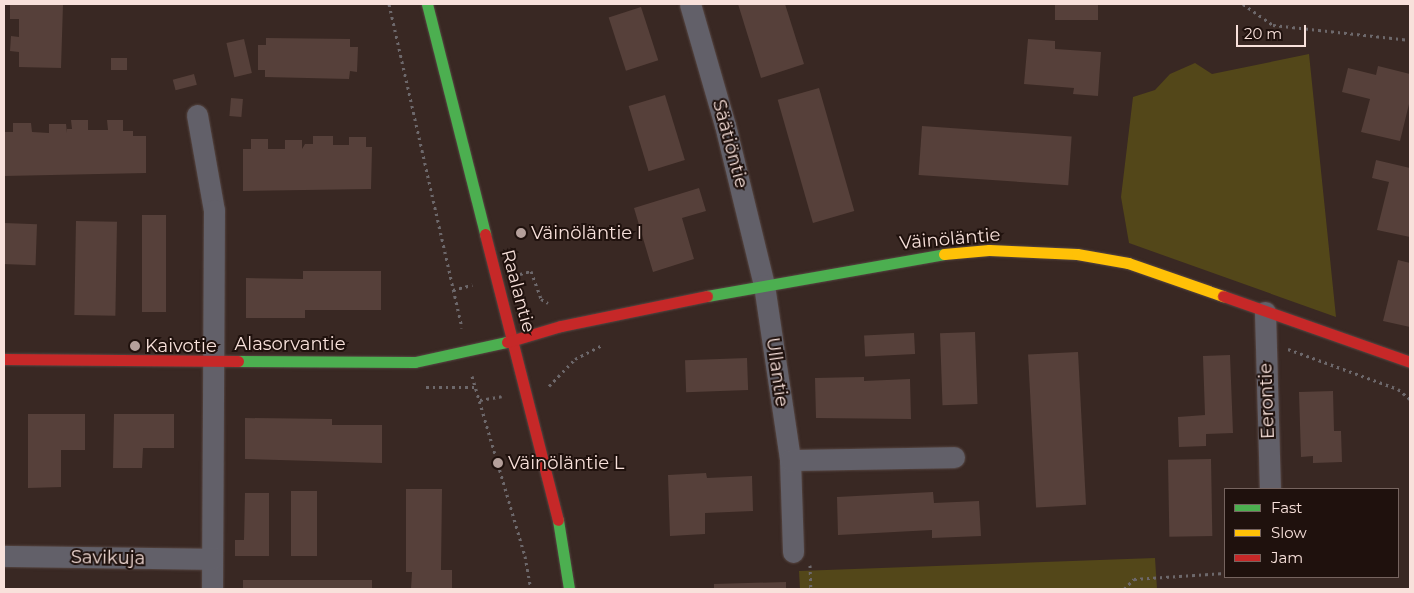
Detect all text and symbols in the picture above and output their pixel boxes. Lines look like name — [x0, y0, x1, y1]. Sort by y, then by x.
scale bar — [1239, 15, 1309, 47]
text: 20 m — [1244, 24, 1282, 43]
street label: Säätiöntie — [708, 97, 752, 191]
place label: Väinöläntie I — [531, 222, 642, 244]
street label: Väinöläntie — [899, 224, 1001, 254]
marker: Väinöläntie I — [515, 227, 527, 239]
street label: Raalantie — [497, 247, 539, 335]
street label: Alasorvantie — [234, 333, 346, 355]
place label: Kaivotie — [145, 335, 217, 357]
street label: Ullantie — [761, 336, 793, 408]
marker: Kaivotie — [129, 340, 141, 352]
street label: Eerontie — [1255, 363, 1279, 439]
place label: Väinöläntie L — [508, 452, 624, 474]
marker: Väinöläntie L — [492, 457, 504, 469]
legend — [1224, 488, 1399, 578]
text: Fast — [1271, 498, 1302, 517]
text: Slow — [1271, 523, 1307, 542]
street label: Savikuja — [71, 547, 145, 569]
text: Jam — [1271, 548, 1303, 567]

